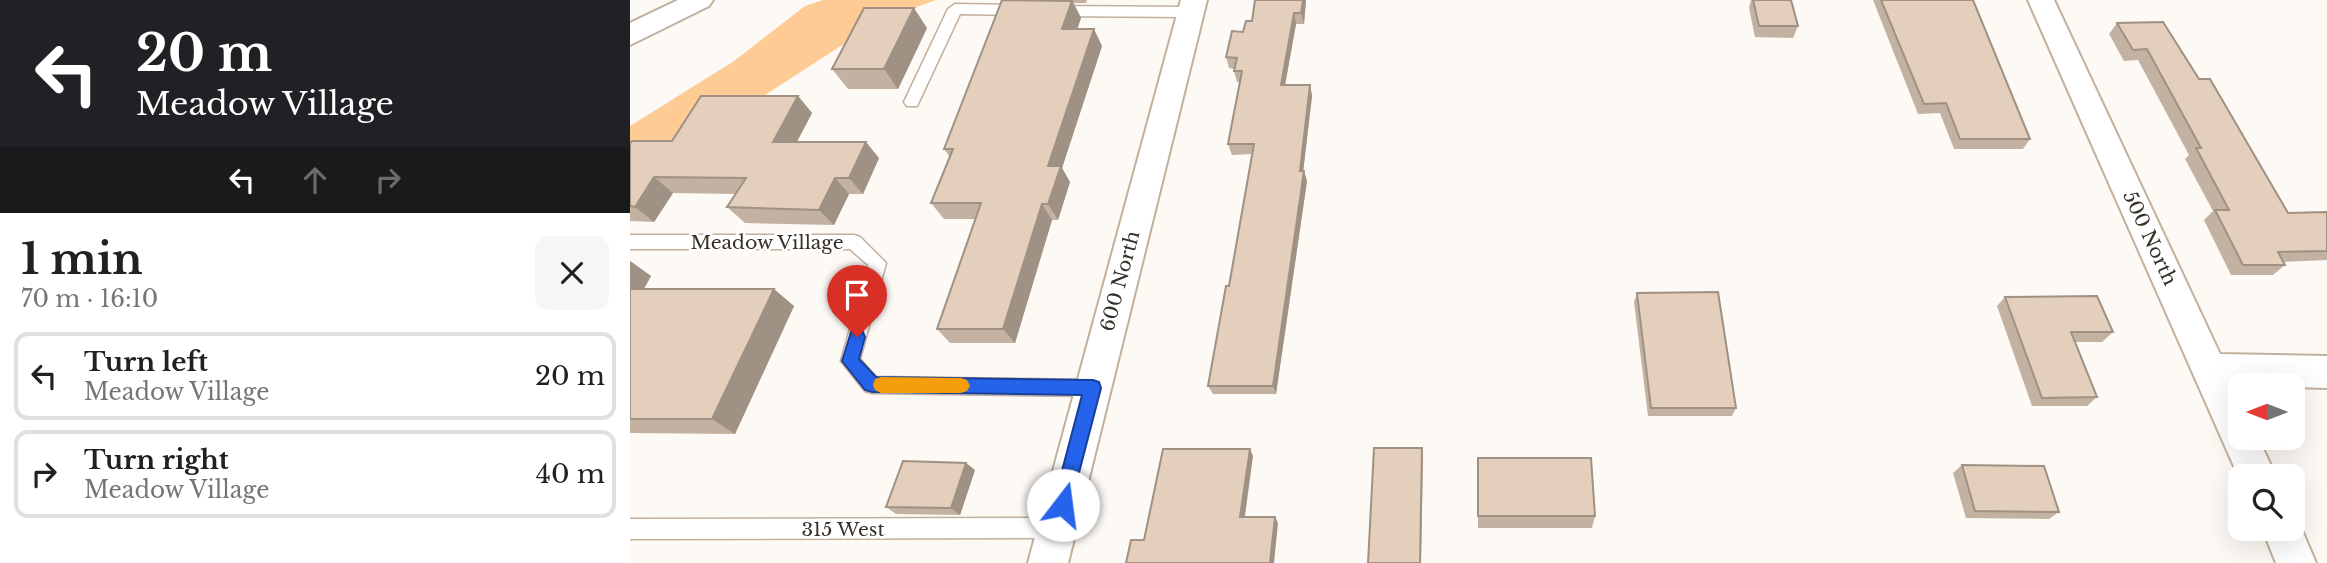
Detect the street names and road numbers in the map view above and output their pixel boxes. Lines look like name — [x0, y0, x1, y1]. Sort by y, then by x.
street label: 500 North — [2118, 187, 2182, 289]
street label: 600 North — [1096, 228, 1144, 334]
street label: Meadow Village — [690, 231, 844, 254]
street label: 315 West — [801, 518, 885, 541]

